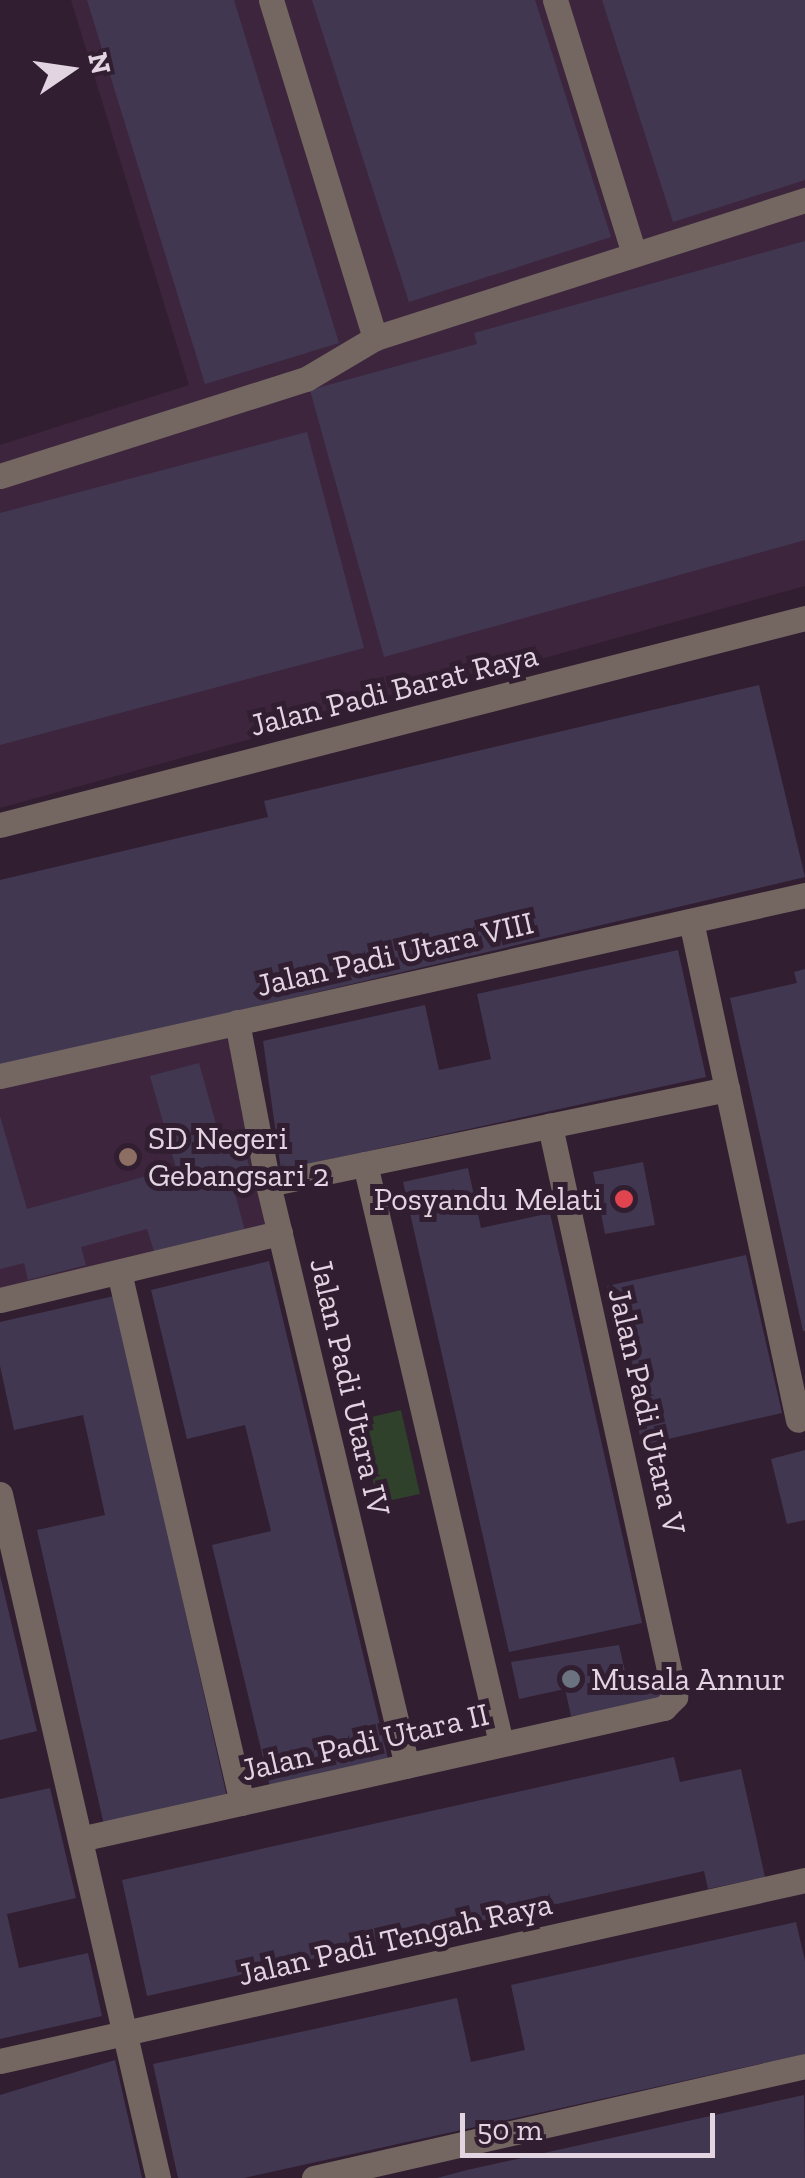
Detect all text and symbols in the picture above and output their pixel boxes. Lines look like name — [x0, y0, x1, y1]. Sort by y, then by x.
north arrow — [20, 20, 120, 120]
text: N — [81, 49, 118, 77]
street label: Jalan Padi Barat Raya — [246, 636, 542, 744]
street label: Jalan Padi Utara VIII — [252, 903, 538, 1005]
place label: SD Negeri Gebangsari 2 — [148, 1120, 329, 1195]
marker: SD Negeri Gebangsari 2 — [117, 1146, 139, 1168]
place label: Posyandu Melati — [374, 1180, 602, 1218]
marker: Posyandu Melati — [611, 1186, 637, 1212]
street label: Jalan Padi Utara IV — [302, 1254, 398, 1520]
street label: Jalan Padi Utara V — [600, 1283, 694, 1539]
place label: Musala Annur — [591, 1660, 786, 1698]
marker: Musala Annur — [560, 1668, 582, 1690]
street label: Jalan Padi Utara II — [237, 1695, 493, 1789]
street label: Jalan Padi Tengah Raya — [234, 1884, 556, 1994]
scale bar — [465, 2093, 720, 2155]
text: 50 m — [477, 2112, 542, 2148]

